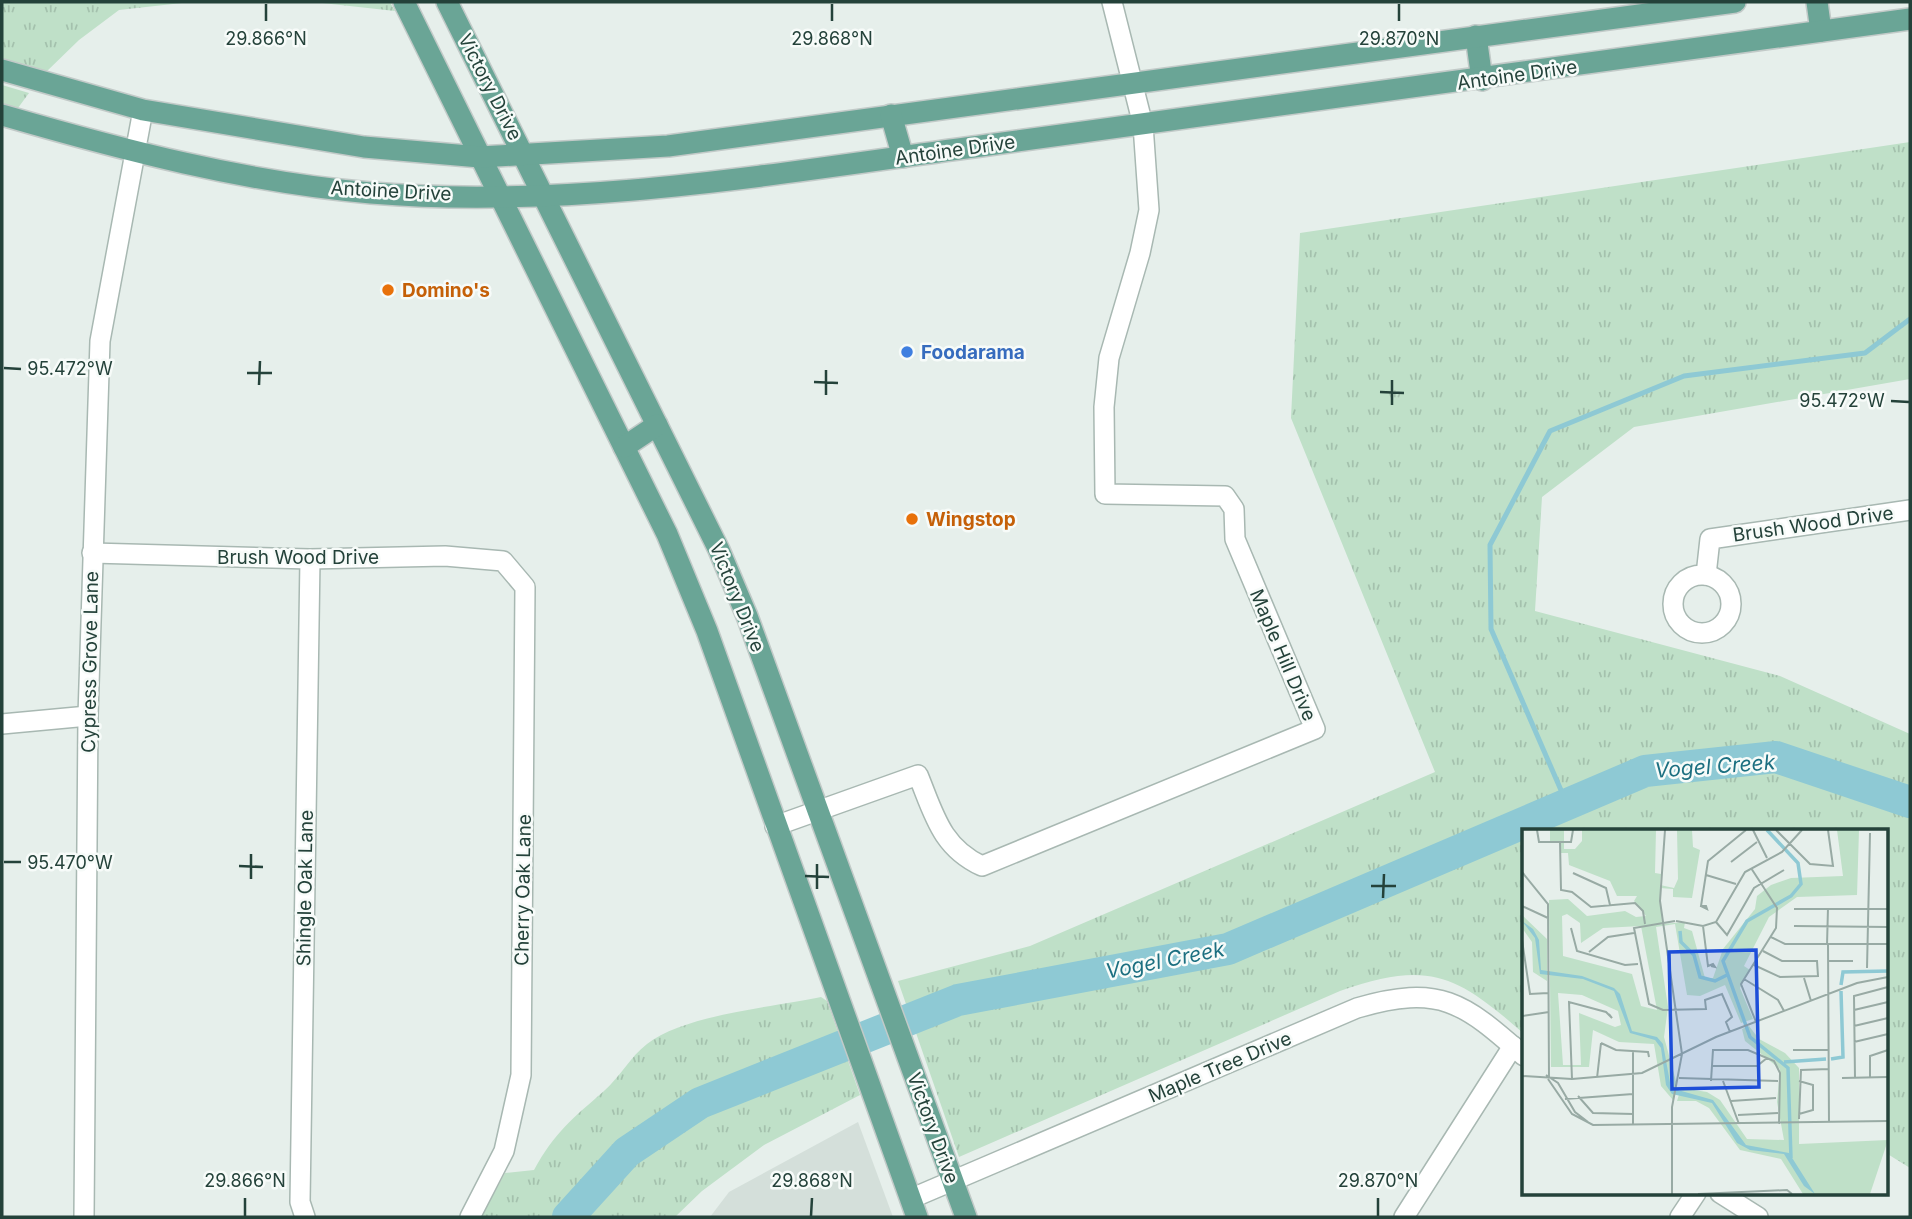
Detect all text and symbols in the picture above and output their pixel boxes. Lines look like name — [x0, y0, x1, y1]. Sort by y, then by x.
text: 29.866°N — [225, 28, 307, 49]
text: 29.868°N — [791, 28, 873, 49]
text: 29.870°N — [1359, 28, 1439, 49]
street label: Victory Drive — [453, 30, 527, 144]
street label: Antoine Drive — [1455, 55, 1579, 95]
street label: Antoine Drive — [893, 130, 1017, 170]
street label: Antoine Drive — [330, 176, 452, 206]
place label: Domino's — [402, 279, 490, 302]
marker: Domino's — [380, 282, 396, 298]
place label: Foodarama — [921, 341, 1025, 364]
marker: Foodarama — [899, 344, 915, 360]
text: 95.472°W — [27, 358, 113, 379]
text: 95.472°W — [1799, 390, 1885, 411]
street label: Brush Wood Drive — [1731, 501, 1895, 547]
place label: Wingstop — [926, 508, 1016, 531]
marker: Wingstop — [904, 511, 920, 527]
street label: Victory Drive — [704, 539, 770, 655]
street label: Brush Wood Drive — [217, 546, 379, 569]
street label: Cypress Grove Lane — [77, 571, 103, 753]
street label: Maple Hill Drive — [1245, 586, 1321, 724]
water label: Vogel Creek — [1654, 749, 1776, 783]
street label: Shingle Oak Lane — [292, 809, 318, 967]
street label: Cherry Oak Lane — [510, 814, 536, 966]
inset map — [1522, 829, 1888, 1194]
text: 95.470°W — [27, 852, 113, 873]
water label: Vogel Creek — [1103, 936, 1227, 984]
street label: Maple Tree Drive — [1145, 1026, 1295, 1108]
street label: Victory Drive — [902, 1069, 964, 1187]
text: 29.866°N — [204, 1170, 286, 1191]
text: 29.868°N — [771, 1170, 853, 1191]
text: 29.870°N — [1338, 1170, 1418, 1191]

